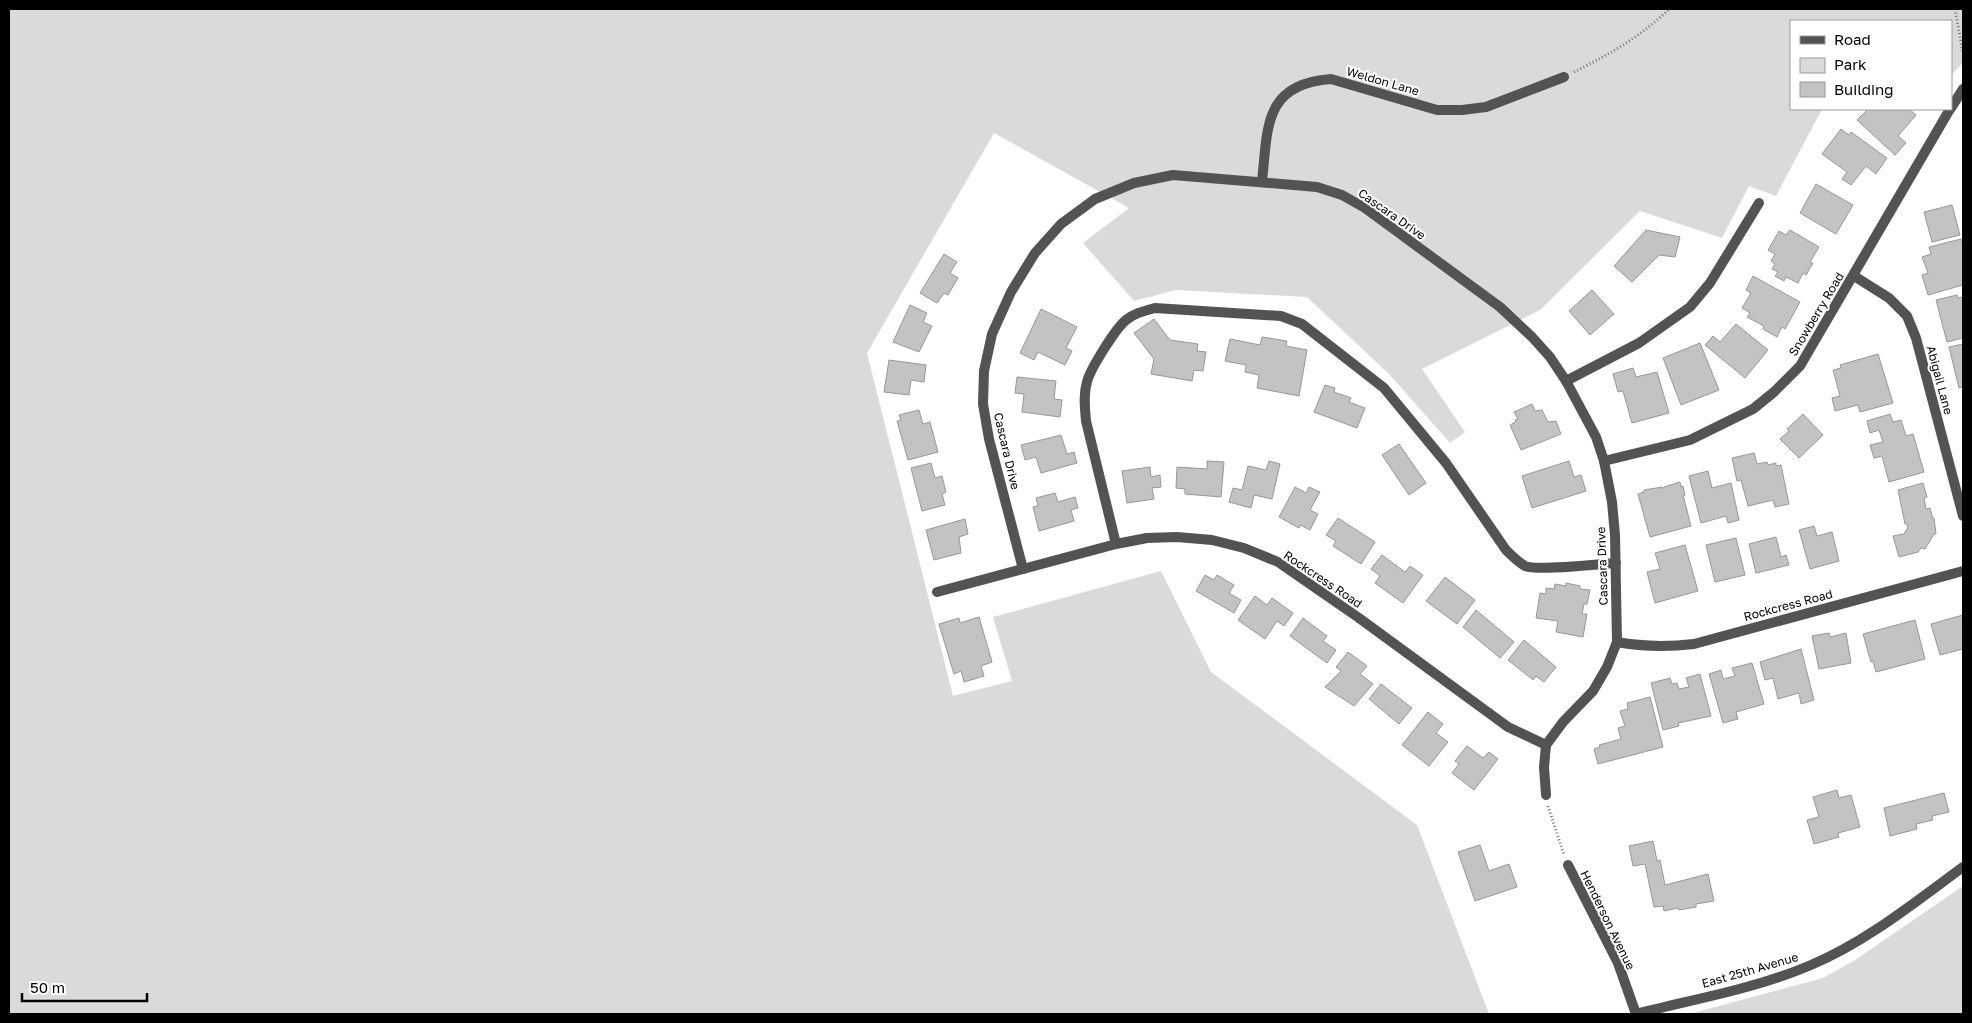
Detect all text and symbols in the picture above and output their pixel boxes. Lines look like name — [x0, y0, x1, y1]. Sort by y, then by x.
legend — [1790, 20, 1952, 110]
text: Road — [1834, 30, 1871, 48]
text: Park — [1834, 55, 1867, 73]
street label: Weldon Lane — [1345, 63, 1421, 99]
text: Building — [1834, 80, 1894, 98]
street label: Cascara Drive — [1355, 185, 1429, 243]
street label: Snowberry Road — [1785, 269, 1847, 359]
street label: Abigail Lane — [1924, 344, 1956, 416]
street label: Cascara Drive — [991, 411, 1023, 491]
street label: Cascara Drive — [1593, 526, 1611, 606]
street label: Rockcress Road — [1281, 547, 1365, 611]
street label: Rockcress Road — [1742, 586, 1834, 624]
street label: Henderson Avenue — [1577, 868, 1639, 972]
street label: East 25th Avenue — [1700, 949, 1800, 991]
scale bar — [22, 970, 148, 1002]
text: 50 m — [30, 978, 65, 996]

